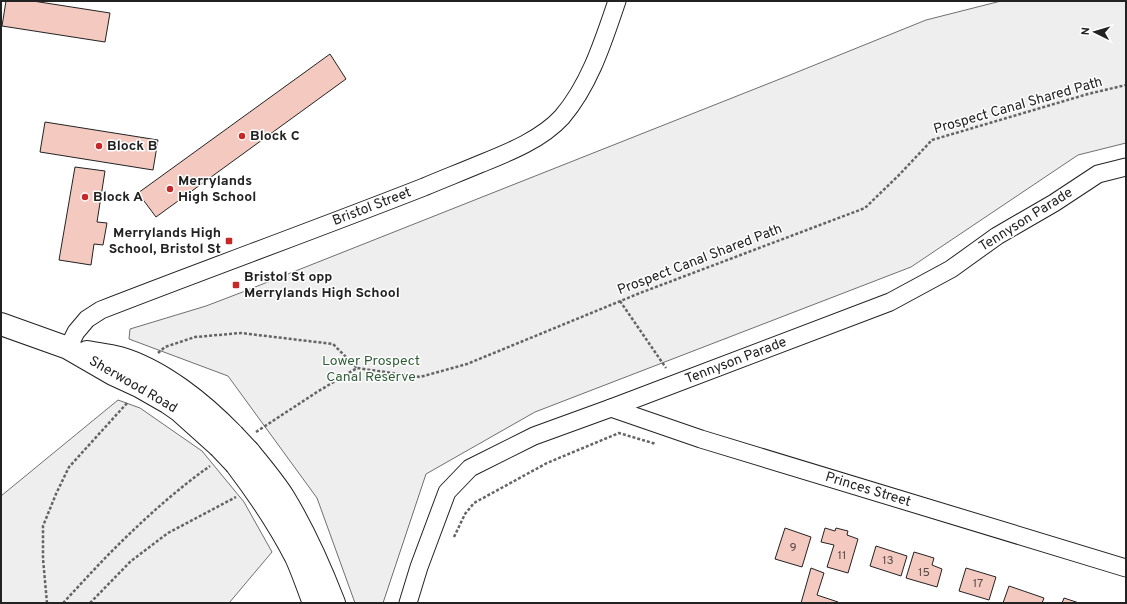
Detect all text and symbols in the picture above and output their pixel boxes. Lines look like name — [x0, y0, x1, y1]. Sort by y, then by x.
north arrow — [1075, 12, 1115, 52]
text: N — [1079, 27, 1093, 36]
street label: Prospect Canal Shared Path — [932, 74, 1104, 138]
place label: Block C — [250, 128, 300, 145]
marker: Block C — [237, 131, 247, 141]
place label: Block B — [107, 138, 157, 155]
marker: Block B — [94, 141, 104, 151]
place label: Merrylands High School — [178, 173, 256, 206]
marker: Merrylands High School — [165, 184, 175, 194]
street label: Bristol Street — [330, 184, 414, 230]
street label: Tennyson Parade — [976, 184, 1076, 256]
place label: Block A — [93, 189, 143, 206]
marker: Block A — [80, 192, 90, 202]
street label: Prospect Canal Shared Path — [615, 221, 785, 299]
place label: Merrylands High School, Bristol St — [109, 225, 221, 258]
marker: Merrylands High School, Bristol St — [224, 236, 234, 246]
place label: Bristol St opp Merrylands High School — [244, 269, 400, 302]
marker: Bristol St opp Merrylands High School — [231, 280, 241, 290]
street label: Tennyson Parade — [683, 334, 789, 388]
street label: Sherwood Road — [86, 353, 180, 417]
park label: Lower Prospect Canal Reserve — [322, 353, 420, 386]
street label: Princes Street — [823, 469, 913, 511]
house number: 9 — [789, 540, 797, 556]
house number: 11 — [838, 548, 846, 564]
house number: 13 — [882, 553, 894, 569]
house number: 15 — [918, 565, 930, 581]
house number: 17 — [973, 576, 983, 592]

